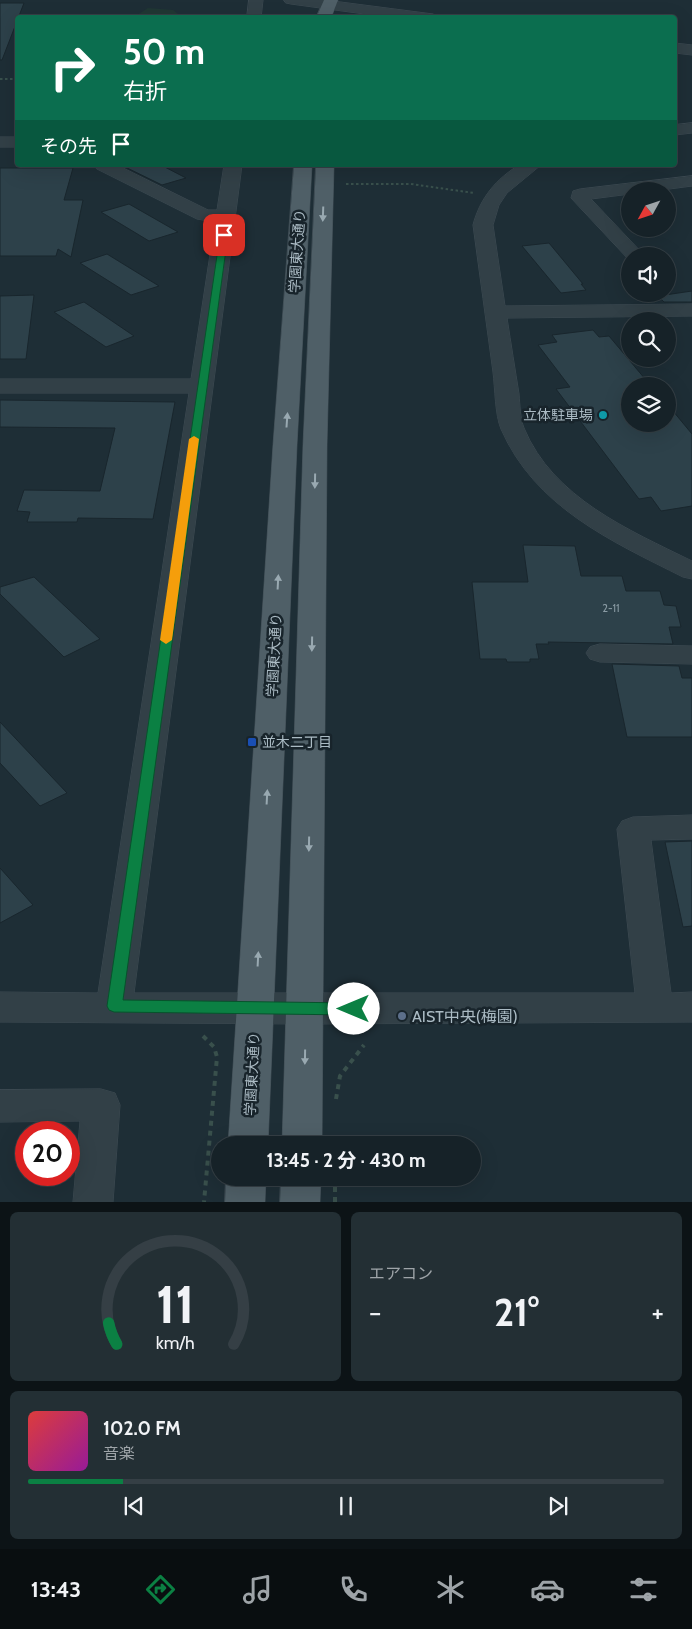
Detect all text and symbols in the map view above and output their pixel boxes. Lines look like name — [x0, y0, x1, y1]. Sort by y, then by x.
text: 50 m — [123, 30, 205, 73]
icon: right — [40, 35, 105, 100]
text: 右折 — [123, 78, 167, 105]
icon: arrive — [107, 130, 135, 158]
text: その先 — [40, 135, 97, 158]
north arrow — [621, 182, 676, 238]
map controls — [621, 182, 676, 432]
one-way arrow — [319, 206, 327, 222]
street label: 学園東大通り — [285, 208, 309, 294]
pin — [203, 214, 245, 256]
icon: arrive — [210, 221, 238, 249]
button: sound — [621, 247, 676, 302]
button: search — [621, 312, 676, 367]
button: layers — [621, 377, 676, 432]
place label: 立体駐車場 — [523, 406, 593, 424]
marker: 立体駐車場 — [597, 409, 609, 421]
one-way arrow — [283, 412, 291, 428]
one-way arrow — [310, 473, 318, 489]
one-way arrow — [274, 574, 282, 590]
house number: 2-11 — [602, 601, 620, 615]
street label: 学園東大通り — [263, 613, 285, 697]
one-way arrow — [308, 636, 316, 652]
place label: 並木二丁目 — [262, 733, 332, 751]
marker: 並木二丁目 — [246, 736, 258, 748]
one-way arrow — [263, 789, 271, 805]
one-way arrow — [305, 836, 313, 852]
one-way arrow — [254, 951, 262, 967]
position arrow — [327, 982, 379, 1034]
place label: AIST中央(梅園) — [412, 1007, 518, 1026]
marker: AIST中央(梅園) — [396, 1010, 408, 1022]
street label: 学園東大通り — [241, 1032, 263, 1116]
one-way arrow — [300, 1050, 308, 1066]
speed limit sign: 20 — [15, 1121, 80, 1186]
text: 13:45 · 2 分 · 430 m — [267, 1149, 425, 1172]
text: エアコン — [369, 1264, 433, 1283]
text: 11 — [156, 1273, 195, 1336]
text: 21° — [494, 1289, 539, 1336]
text: − — [369, 1295, 381, 1329]
text: + — [652, 1295, 664, 1329]
text: km/h — [156, 1332, 195, 1353]
text: 102.0 FM — [103, 1417, 181, 1440]
text: 音楽 — [103, 1444, 135, 1463]
icon: previous — [120, 1492, 148, 1520]
icon: pause — [332, 1492, 360, 1520]
icon: next — [544, 1492, 572, 1520]
icon: directions — [143, 1572, 178, 1607]
icon: music — [240, 1572, 275, 1607]
icon: phone — [336, 1572, 371, 1607]
icon: climate — [433, 1572, 468, 1607]
icon: car — [530, 1572, 565, 1607]
icon: filters — [626, 1572, 661, 1607]
text: 13:43 — [31, 1576, 81, 1603]

